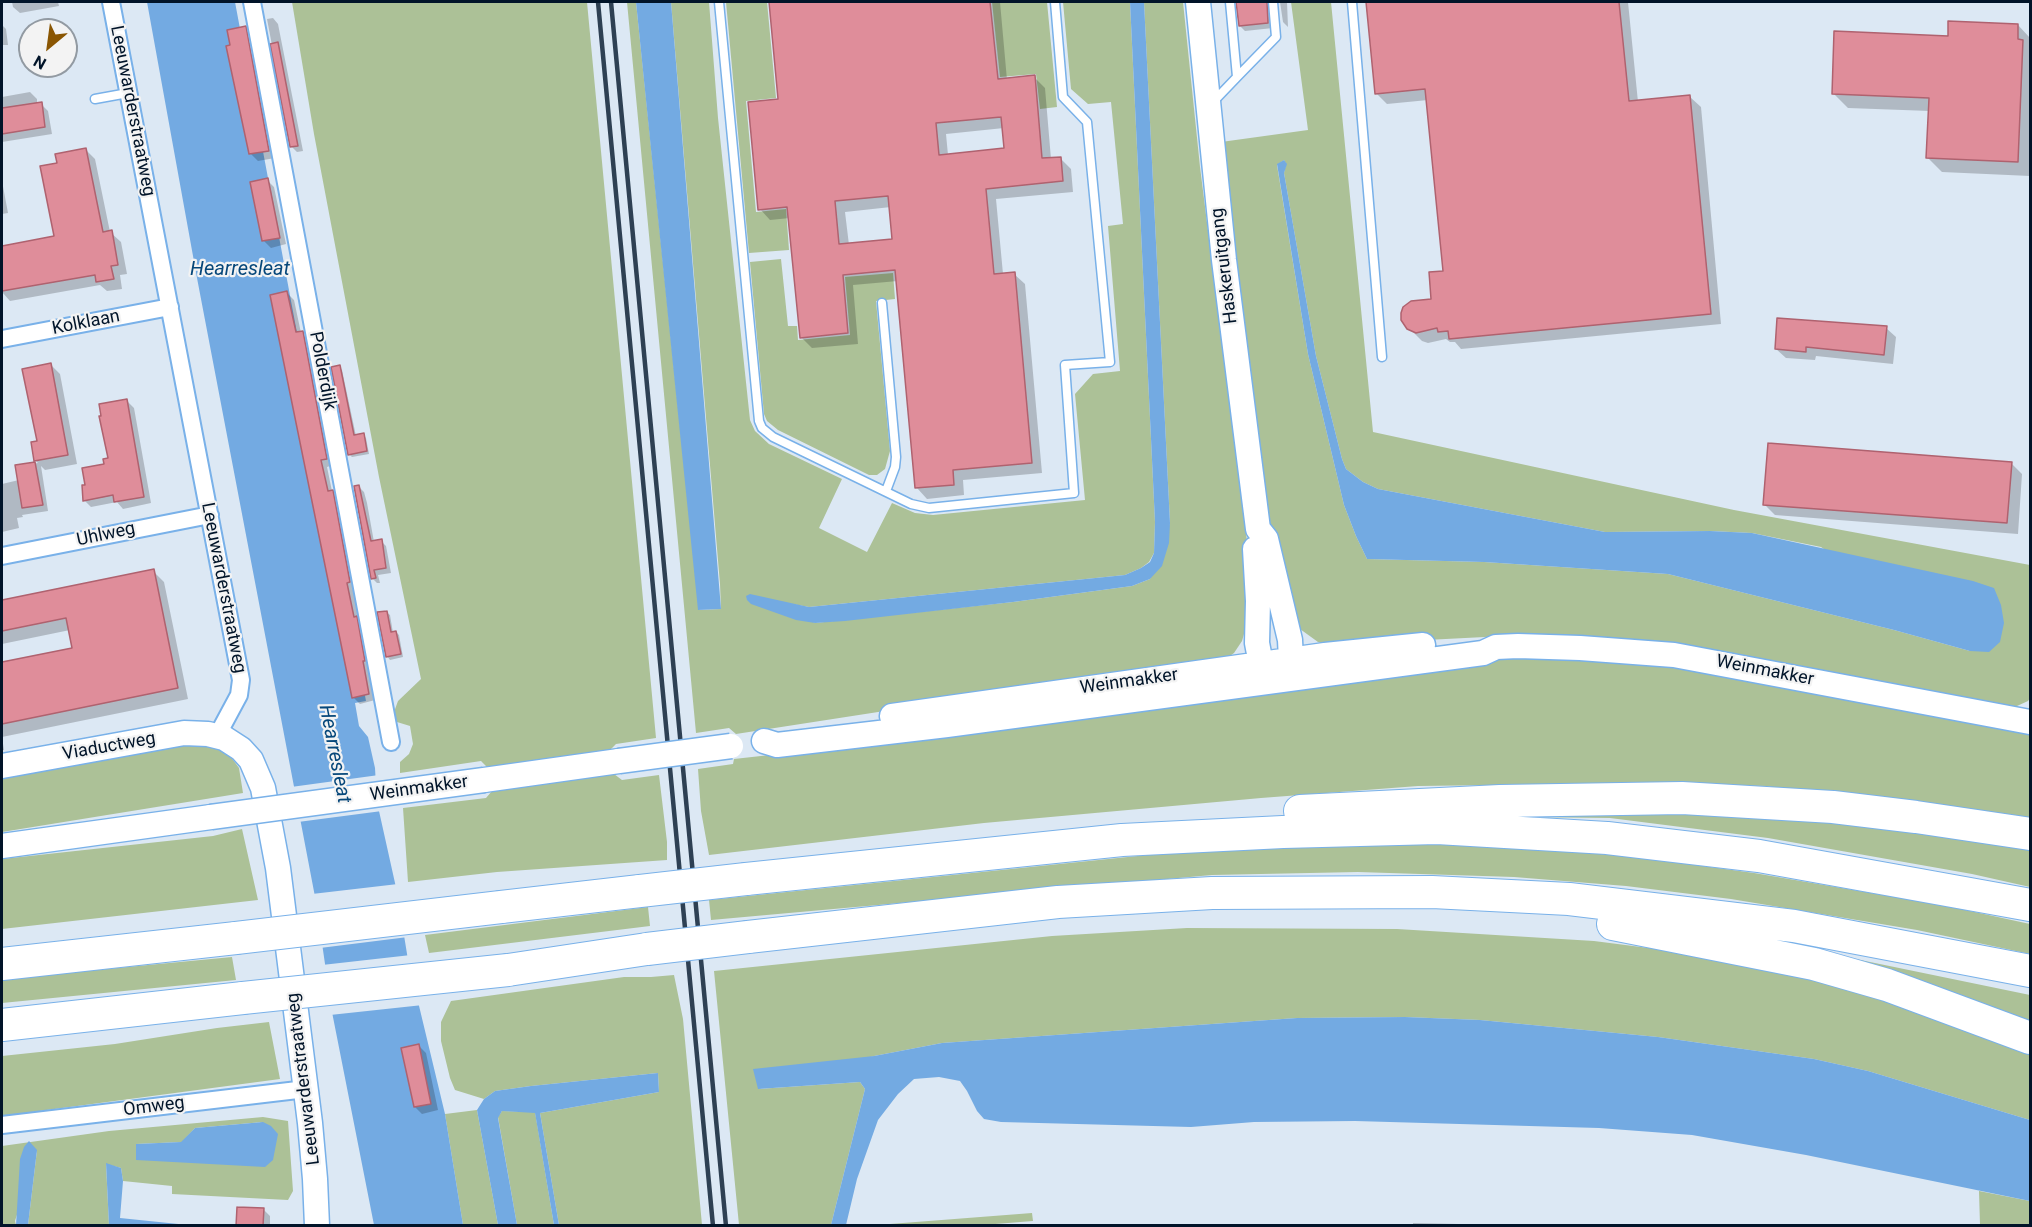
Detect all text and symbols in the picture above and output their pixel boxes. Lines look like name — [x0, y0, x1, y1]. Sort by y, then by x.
north arrow — [18, 18, 78, 78]
street label: Leeuwarderstraatweg — [105, 24, 159, 198]
text: N — [30, 51, 50, 73]
street label: Haskeruitgang — [1207, 207, 1243, 325]
water label: Hearresleat — [190, 258, 290, 282]
street label: Kolklaan — [50, 306, 122, 340]
street label: Polderdijk — [304, 330, 340, 412]
street label: Leeuwarderstraatweg — [196, 501, 250, 675]
street label: Uhlweg — [75, 518, 137, 552]
street label: Weinmakker — [1714, 651, 1816, 691]
street label: Weinmakker — [1079, 664, 1179, 700]
water label: Hearresleat — [313, 703, 355, 805]
street label: Viaductweg — [61, 728, 157, 766]
street label: Weinmakker — [369, 771, 469, 807]
street label: Leeuwarderstraatweg — [283, 992, 325, 1166]
street label: Omweg — [122, 1093, 186, 1121]

